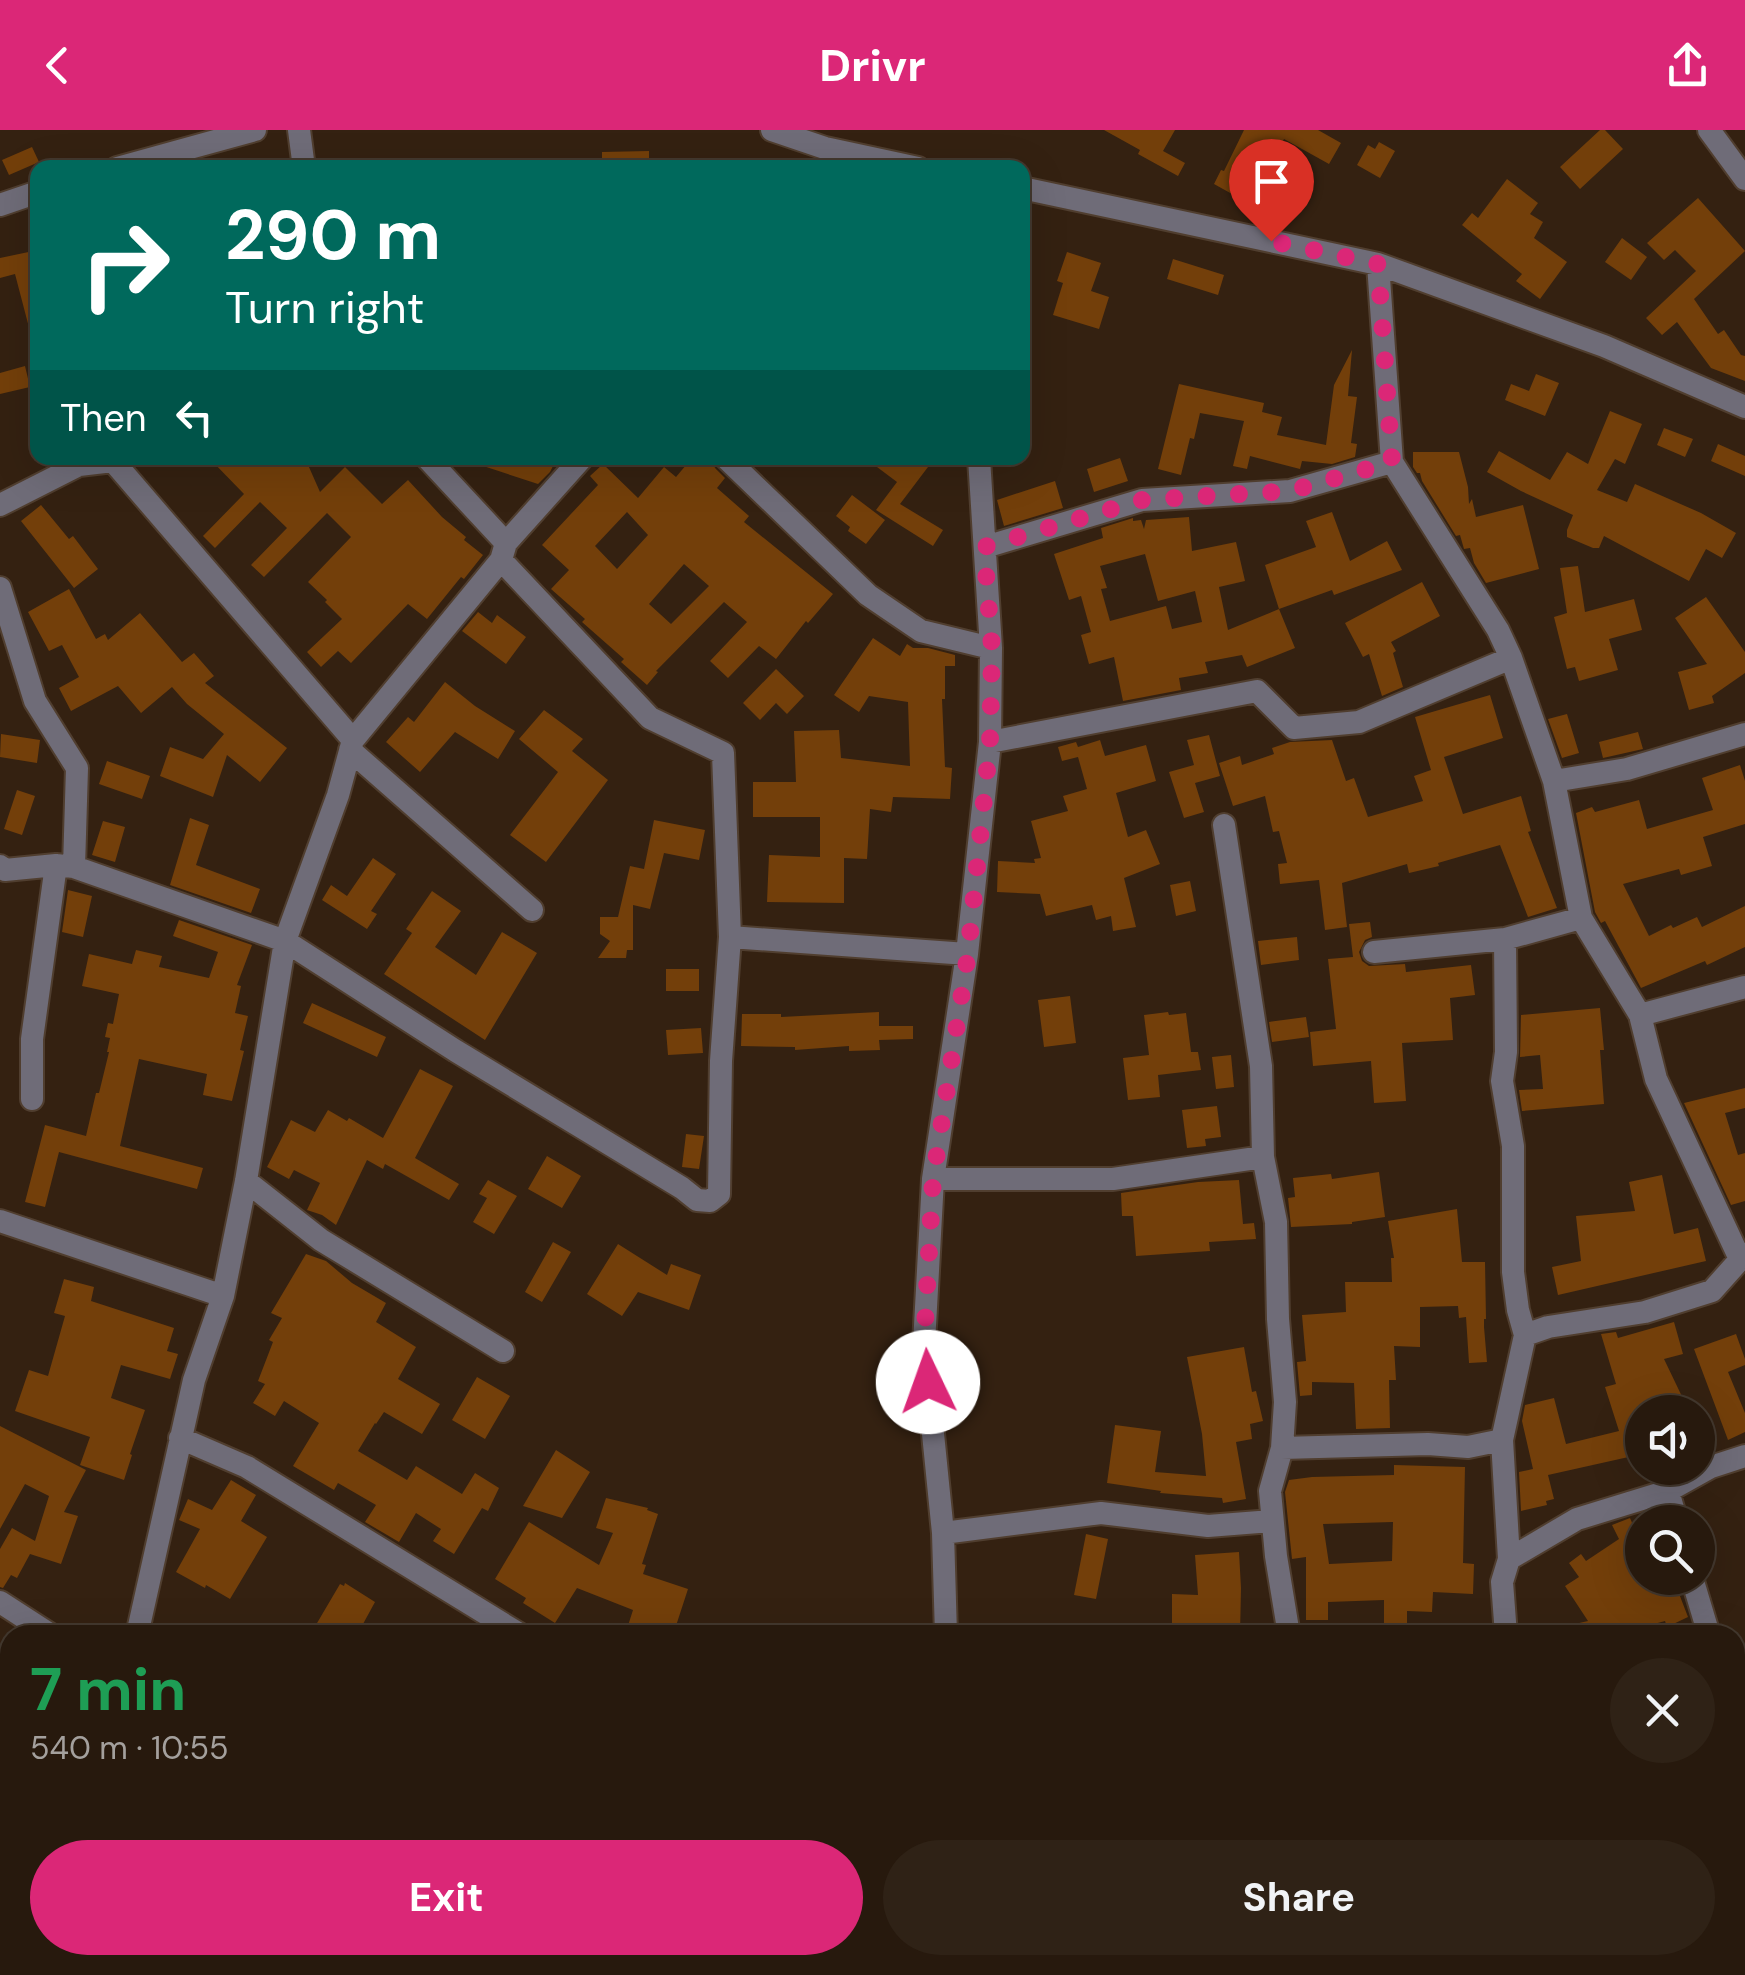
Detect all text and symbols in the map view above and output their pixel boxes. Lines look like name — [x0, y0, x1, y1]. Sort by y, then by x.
text: Drivr — [819, 36, 926, 95]
icon: back — [30, 38, 85, 93]
icon: share — [1660, 38, 1715, 93]
pin — [1229, 139, 1314, 242]
icon: arrive — [1244, 154, 1299, 209]
text: 290 m — [225, 190, 441, 281]
icon: right — [60, 200, 190, 330]
text: Turn right — [225, 278, 424, 337]
icon: left — [167, 390, 222, 445]
text: Then — [60, 393, 147, 443]
position arrow — [876, 1330, 980, 1434]
map controls — [1625, 1395, 1715, 1595]
button: sound — [1625, 1395, 1715, 1485]
button: search — [1625, 1505, 1715, 1595]
text: 7 min — [30, 1650, 186, 1729]
button: close — [1610, 1658, 1715, 1763]
text: 540 m · 10:55 — [30, 1727, 229, 1769]
button: Exit — [30, 1840, 863, 1955]
button: Share — [883, 1840, 1715, 1955]

